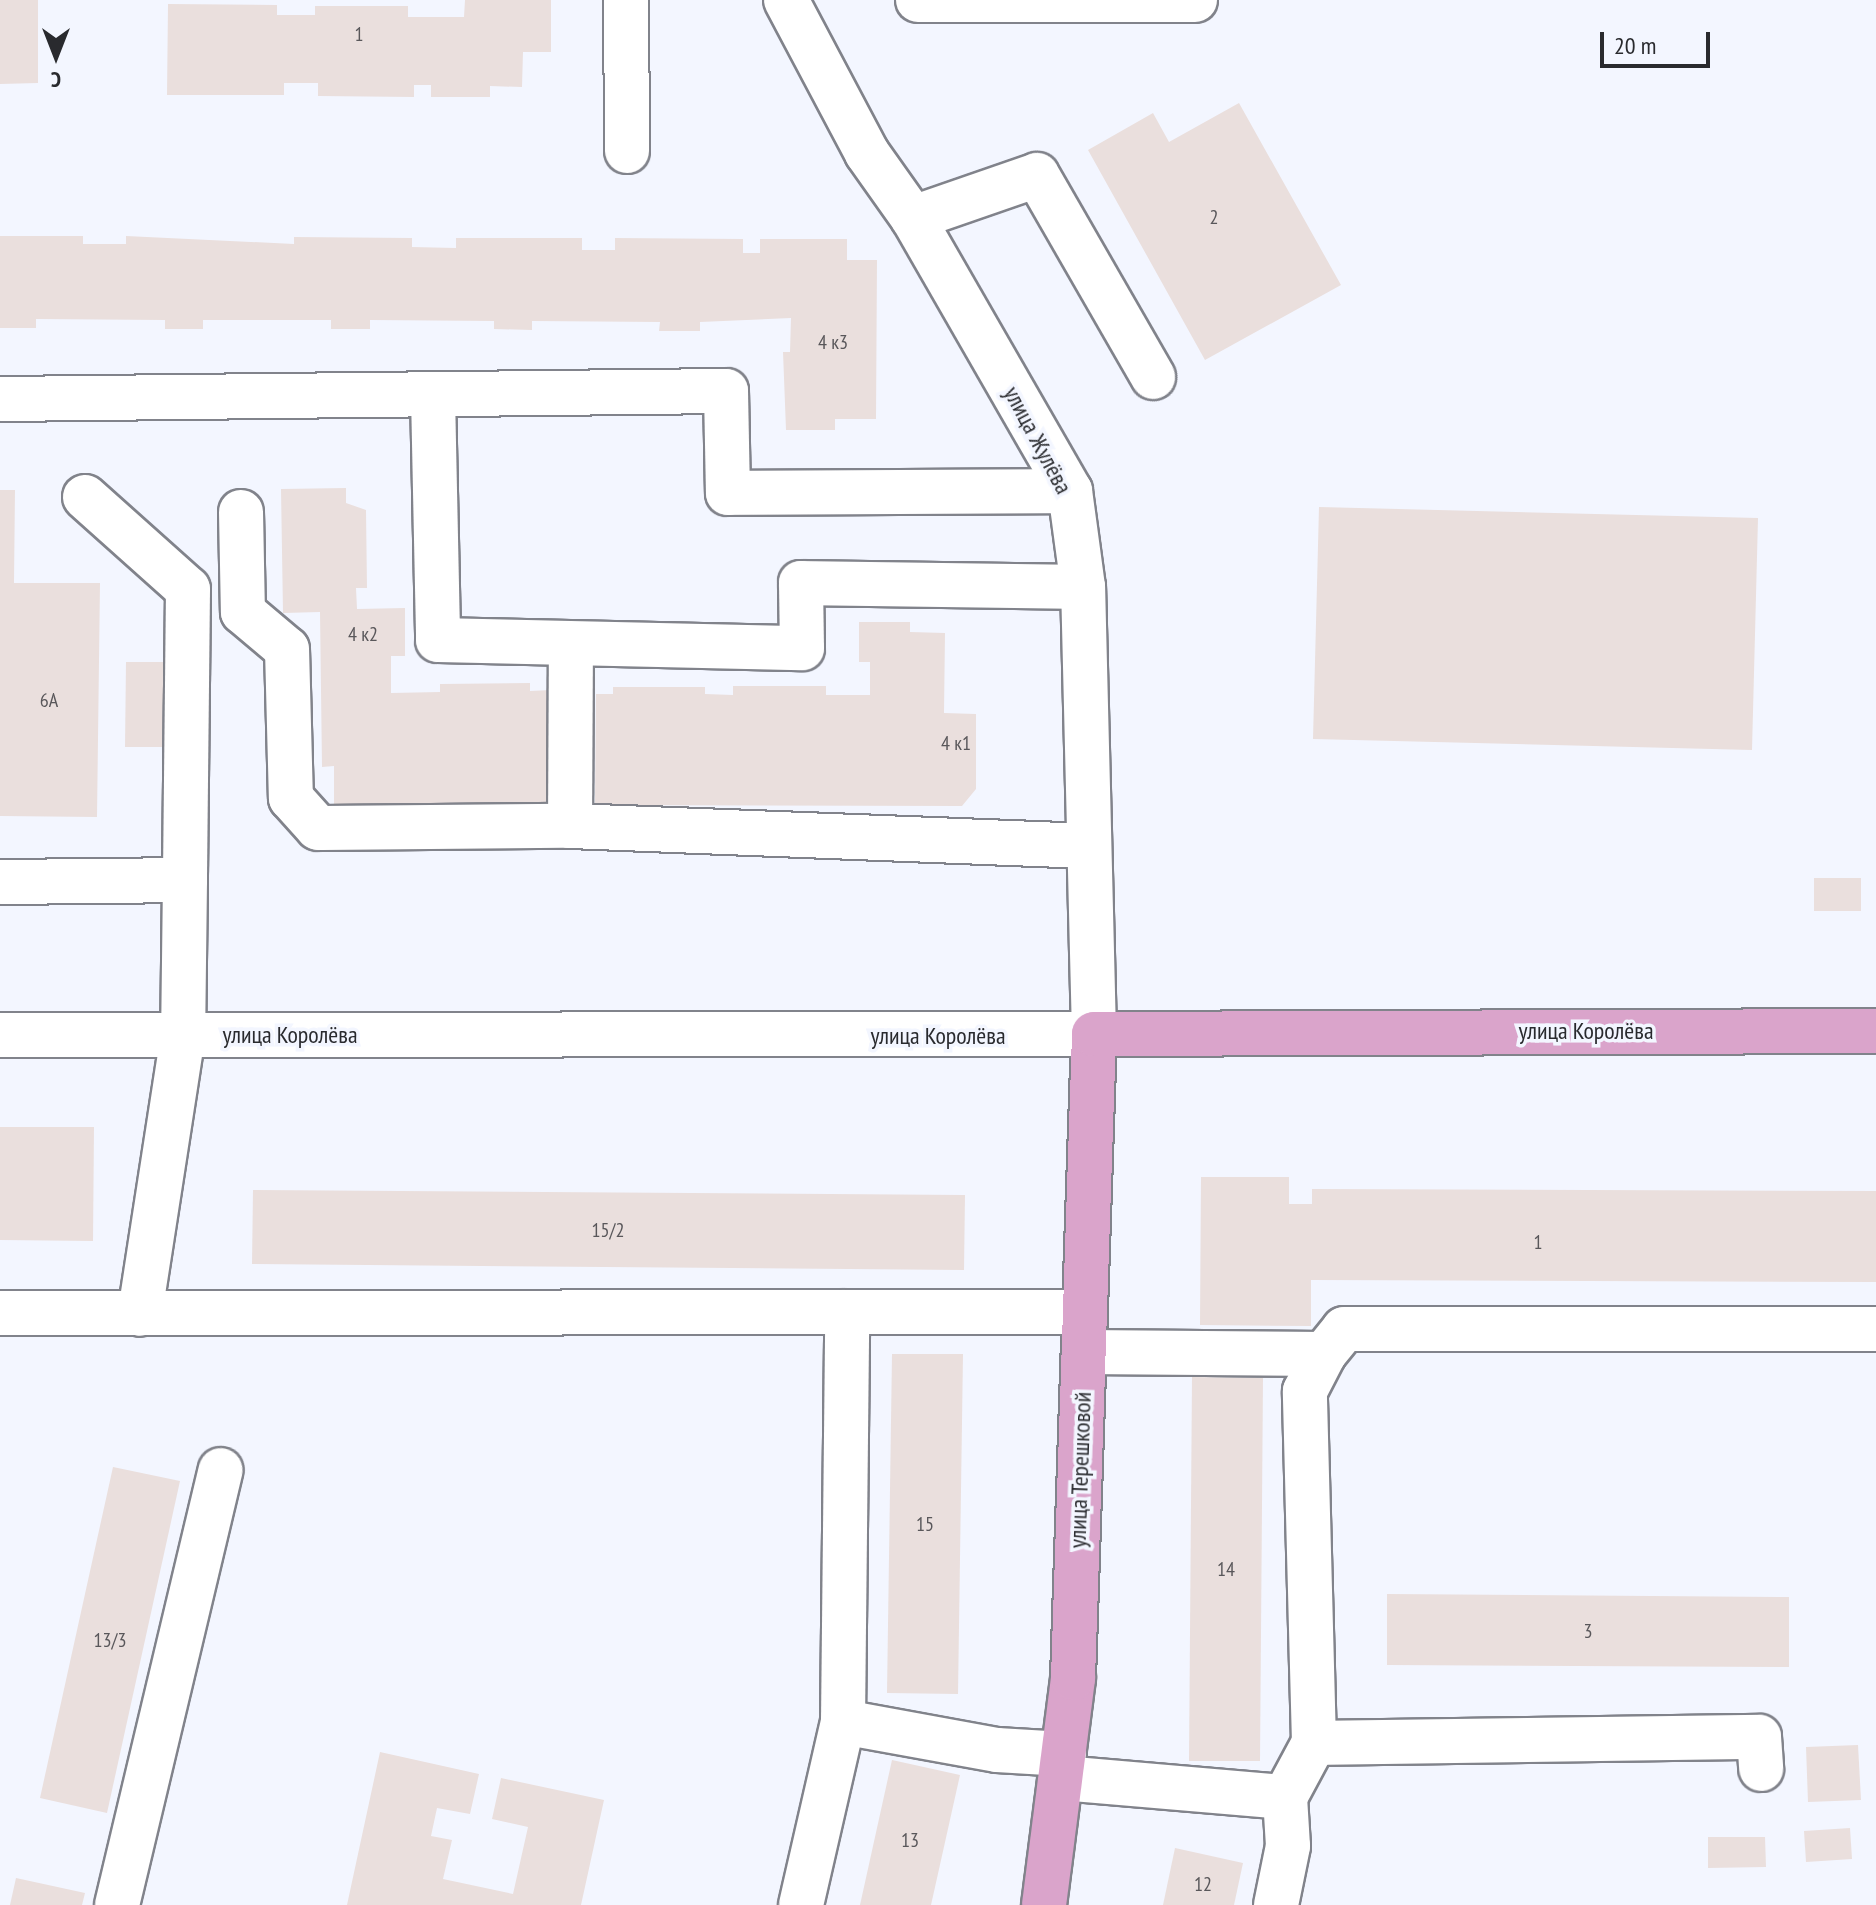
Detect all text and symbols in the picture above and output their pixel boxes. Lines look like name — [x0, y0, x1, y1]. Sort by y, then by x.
north arrow — [16, 16, 96, 96]
scale bar — [1604, 16, 1714, 66]
house number: 1 — [355, 22, 363, 46]
text: 20 m — [1614, 30, 1656, 61]
text: С — [51, 66, 61, 94]
house number: 2 — [1210, 205, 1218, 229]
house number: 4 к3 — [818, 330, 848, 354]
street label: улица Жулёва — [998, 381, 1078, 499]
house number: 4 к2 — [348, 622, 378, 646]
house number: 6А — [40, 688, 58, 712]
house number: 4 к1 — [941, 731, 971, 755]
street label: улица Королёва — [1518, 1017, 1654, 1045]
street label: улица Королёва — [222, 1021, 358, 1049]
street label: улица Королёва — [870, 1022, 1006, 1050]
house number: 15/2 — [592, 1218, 624, 1242]
house number: 1 — [1534, 1230, 1542, 1254]
street label: улица Терешковой — [1063, 1391, 1097, 1549]
house number: 15 — [916, 1512, 934, 1536]
house number: 14 — [1217, 1557, 1235, 1581]
house number: 3 — [1584, 1619, 1592, 1643]
house number: 13/3 — [94, 1628, 126, 1652]
house number: 13 — [901, 1828, 919, 1852]
house number: 12 — [1194, 1872, 1212, 1896]

